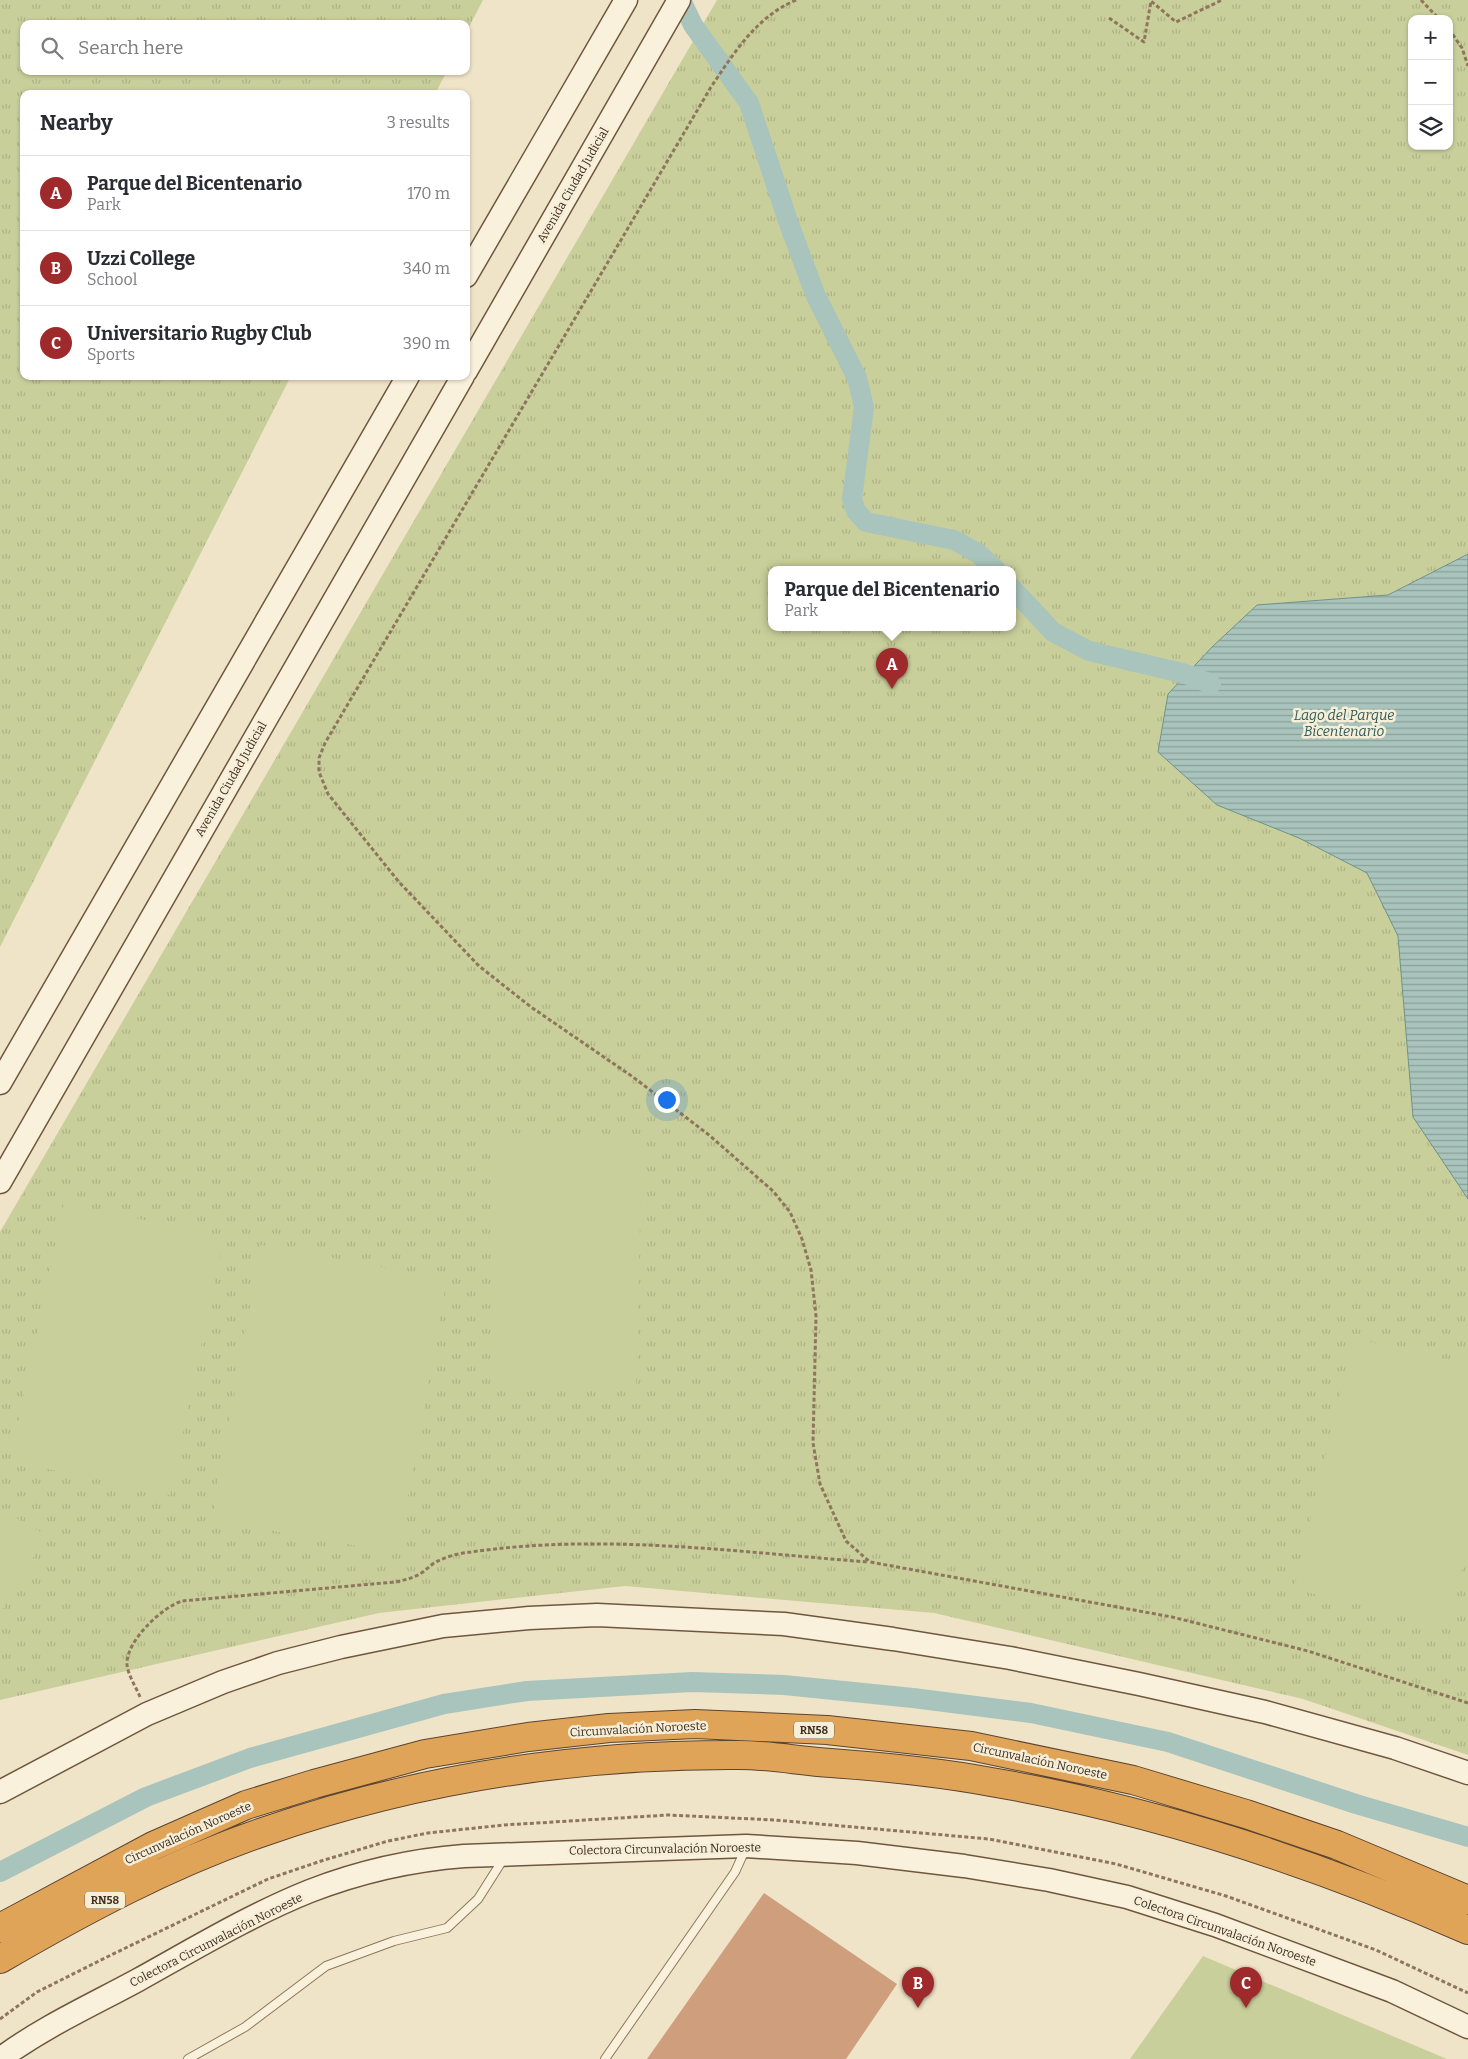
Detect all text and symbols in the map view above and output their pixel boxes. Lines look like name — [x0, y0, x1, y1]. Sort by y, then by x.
map controls — [1408, 15, 1453, 150]
button: + — [1408, 15, 1453, 60]
search box — [20, 20, 470, 75]
icon: search — [38, 34, 66, 62]
text: Search here — [78, 36, 183, 59]
button: − — [1408, 60, 1453, 105]
button: layers — [1408, 105, 1453, 150]
text: Nearby — [40, 110, 113, 136]
text: 3 results — [387, 113, 450, 132]
street label: Avenida Ciudad Judicial — [534, 125, 612, 245]
text: Parque del Bicentenario — [87, 172, 302, 195]
text: A — [50, 184, 62, 203]
text: 170 m — [407, 184, 450, 203]
text: Park — [87, 195, 121, 214]
text: Uzzi College — [87, 247, 195, 270]
text: B — [51, 259, 61, 278]
text: 340 m — [403, 259, 450, 278]
text: School — [87, 270, 137, 289]
text: Universitario Rugby Club — [87, 322, 312, 345]
text: C — [51, 334, 61, 353]
text: 390 m — [403, 334, 450, 353]
text: Sports — [87, 345, 135, 364]
popup — [768, 566, 1016, 631]
text: Parque del Bicentenario — [784, 578, 1000, 601]
text: Park — [784, 601, 818, 620]
pin: A — [876, 648, 908, 689]
water label: Lago del Parque Bicentenario — [1294, 707, 1394, 740]
street label: Avenida Ciudad Judicial — [192, 719, 270, 839]
your location — [654, 1087, 680, 1113]
street label: Circunvalación Noroeste — [569, 1718, 707, 1740]
road number: RN58 — [794, 1722, 834, 1738]
street label: Circunvalación Noroeste — [972, 1740, 1108, 1782]
street label: Circunvalación Noroeste — [123, 1799, 253, 1867]
street label: Colectora Circunvalación Noroeste — [569, 1840, 761, 1858]
street label: Colectora Circunvalación Noroeste — [127, 1890, 305, 1990]
road number: RN58 — [85, 1892, 125, 1908]
street label: Colectora Circunvalación Noroeste — [1132, 1893, 1318, 1969]
pin: B — [902, 1967, 934, 2008]
pin: C — [1230, 1967, 1262, 2008]

